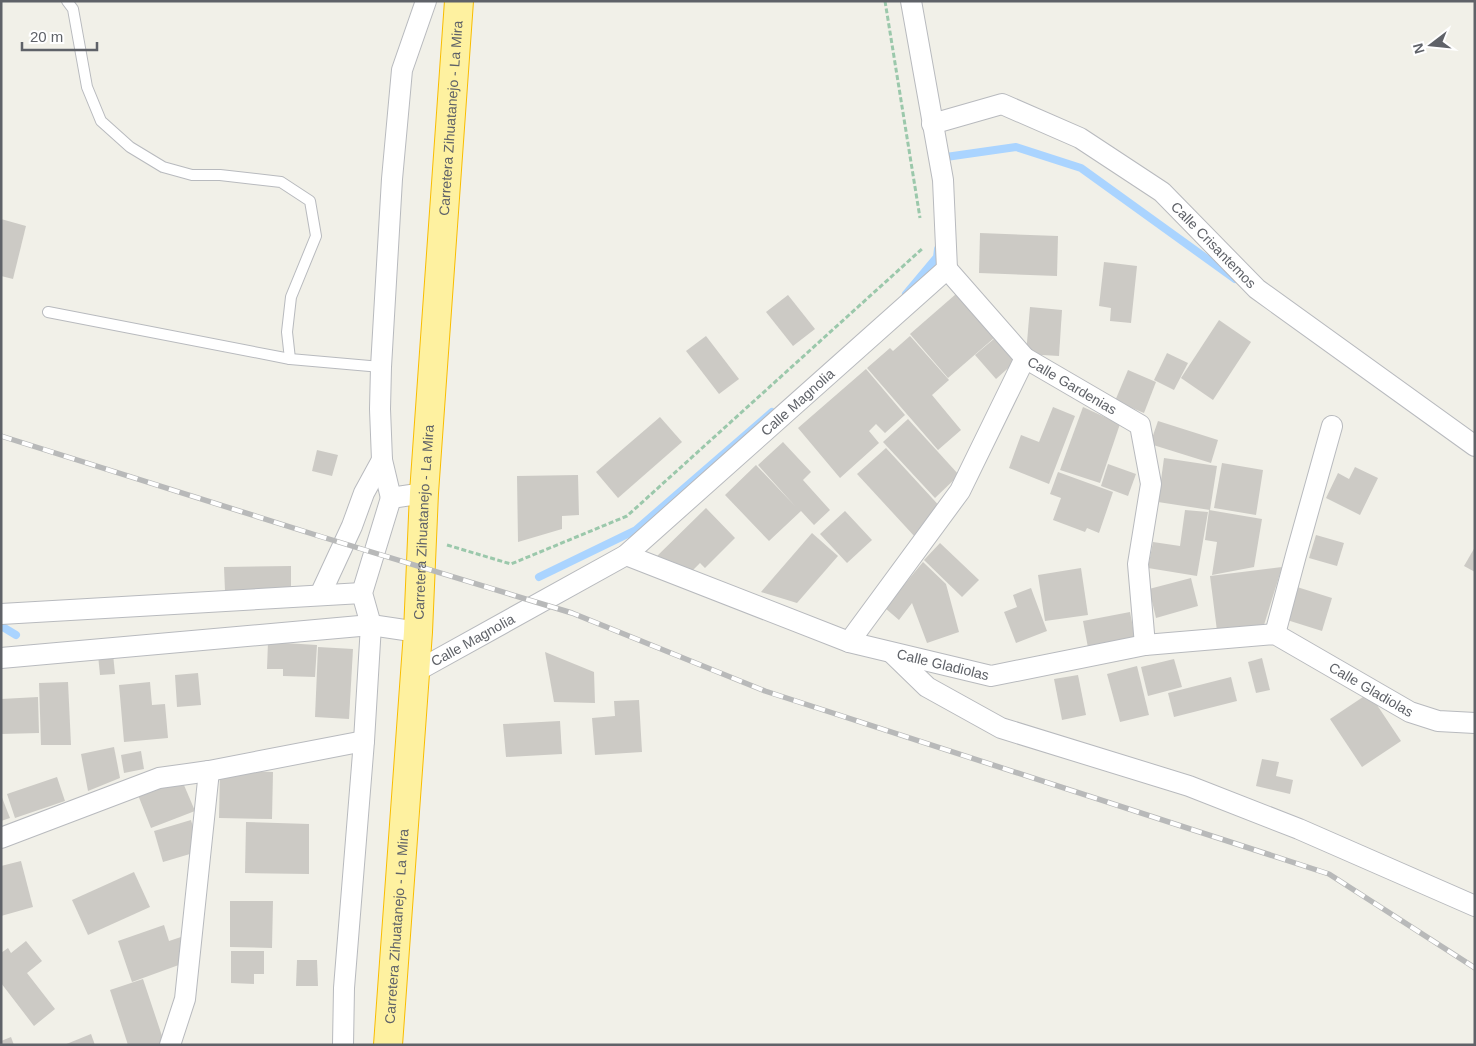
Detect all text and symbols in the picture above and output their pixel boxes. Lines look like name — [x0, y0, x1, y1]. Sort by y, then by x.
scale bar — [22, 20, 98, 52]
street label: Carretera Zihuatanejo - La Mira — [436, 20, 466, 216]
north arrow — [1406, 20, 1456, 70]
text: 20 m — [30, 28, 63, 45]
text: N — [1409, 42, 1428, 56]
street label: Calle Crisantemos — [1168, 198, 1260, 291]
street label: Calle Gardenias — [1025, 353, 1120, 418]
street label: Calle Magnolia — [758, 365, 838, 439]
street label: Carretera Zihuatanejo - La Mira — [411, 424, 437, 620]
street label: Calle Magnolia — [428, 610, 517, 669]
street label: Calle Gladiolas — [895, 646, 991, 683]
street label: Calle Gladiolas — [1326, 659, 1416, 720]
street label: Carretera Zihuatanejo - La Mira — [382, 828, 412, 1024]

